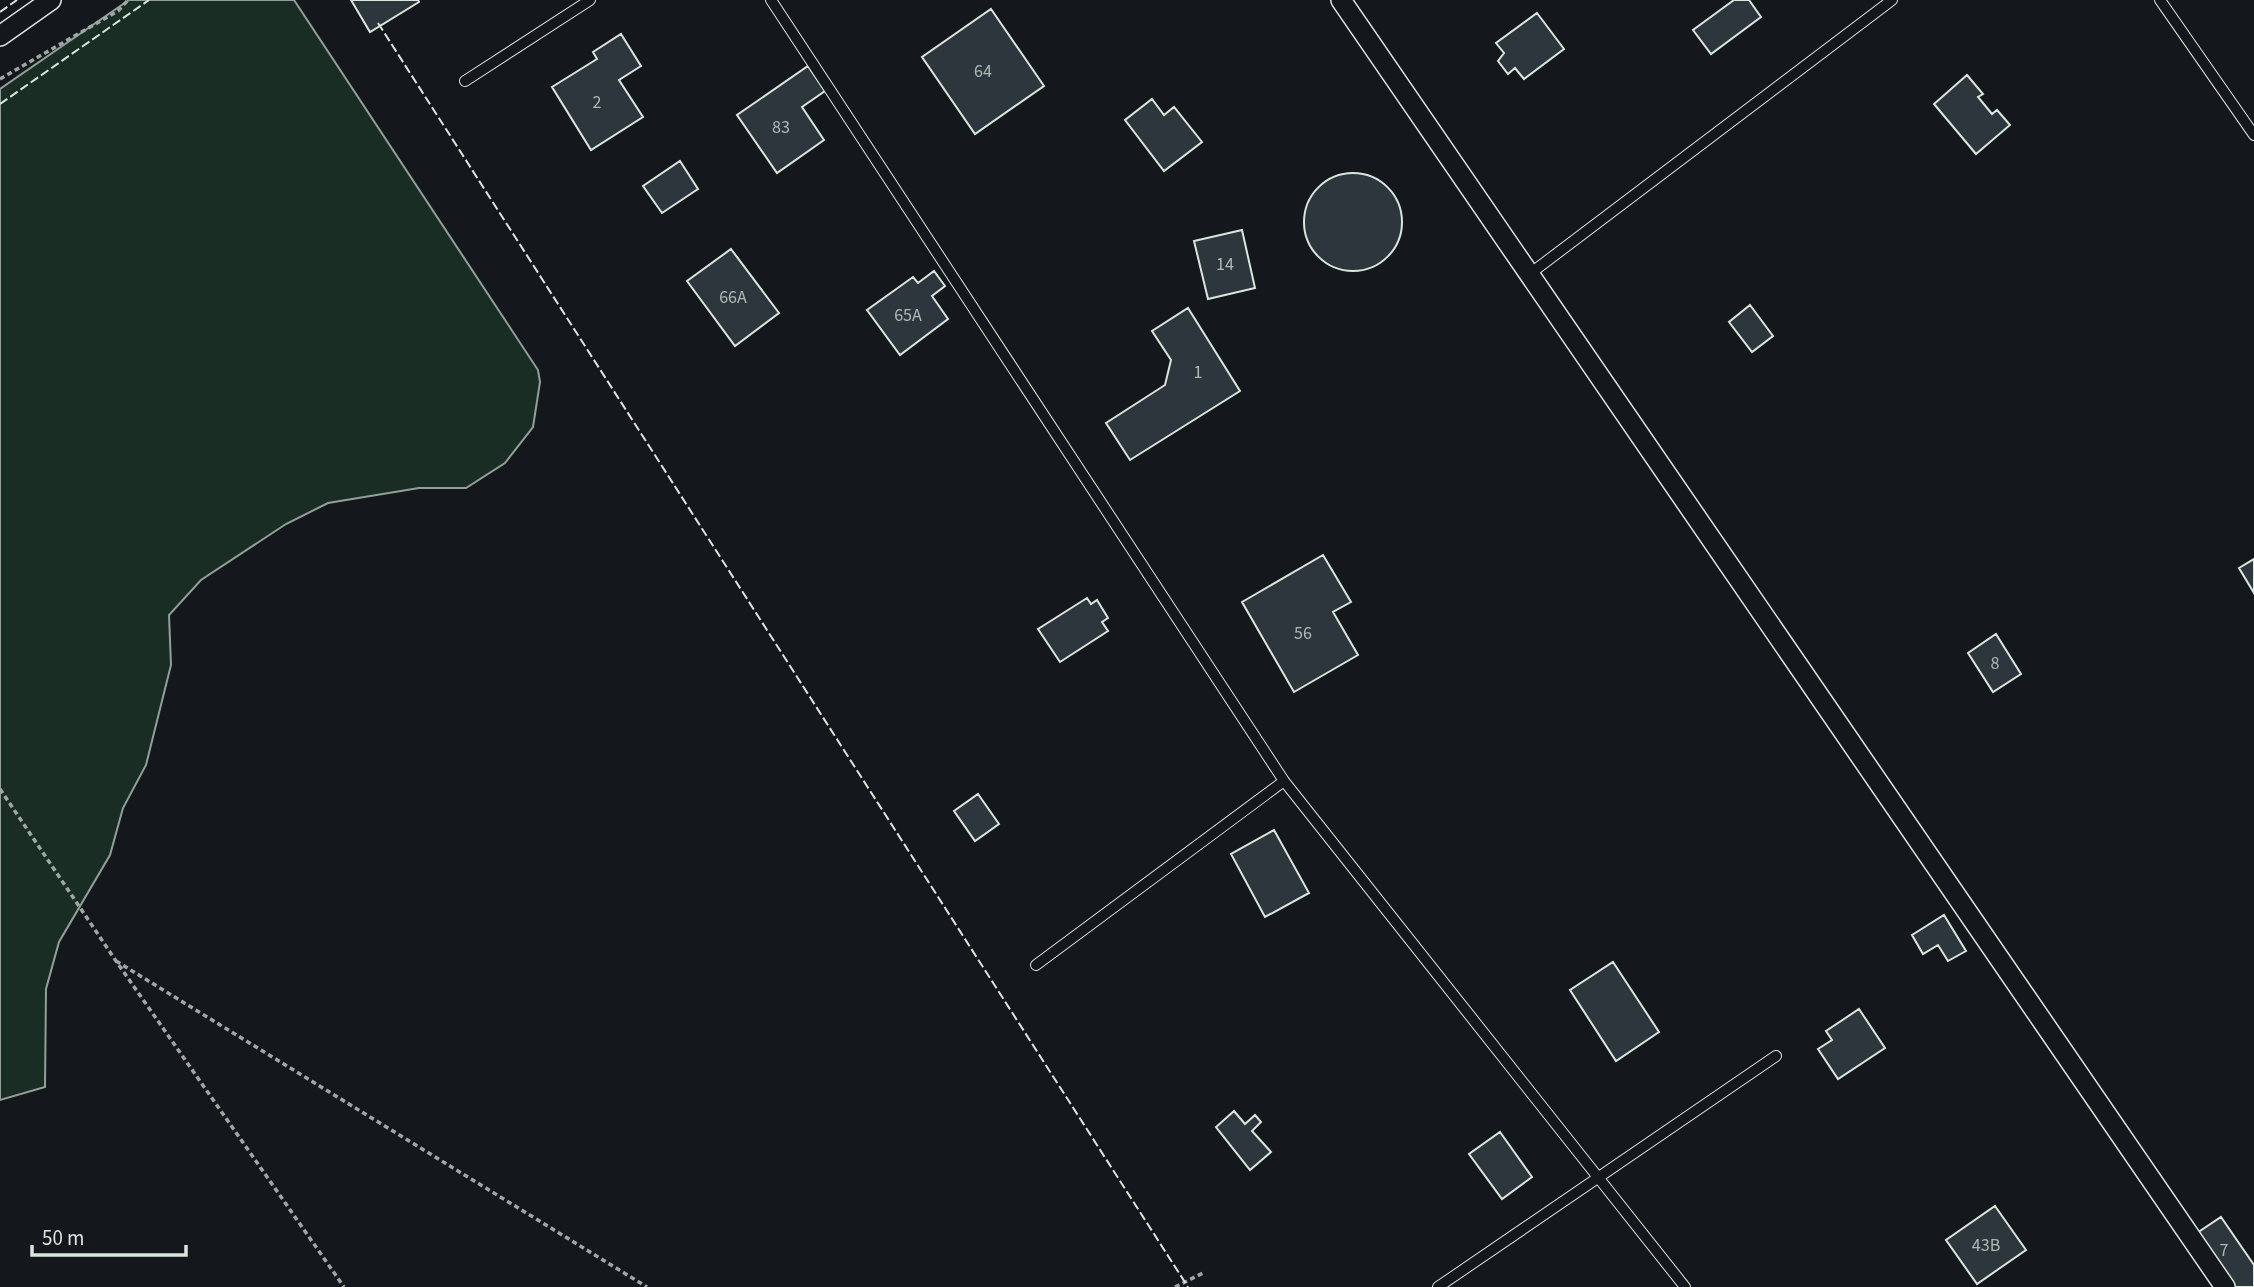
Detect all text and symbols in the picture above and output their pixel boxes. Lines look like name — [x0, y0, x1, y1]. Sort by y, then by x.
house number: 64 — [974, 59, 992, 84]
house number: 2 — [593, 90, 602, 115]
house number: 83 — [772, 115, 790, 140]
house number: 14 — [1216, 252, 1234, 277]
house number: 66А — [719, 285, 747, 310]
house number: 65А — [894, 303, 922, 328]
house number: 1 — [1194, 360, 1202, 385]
house number: 56 — [1294, 621, 1312, 646]
house number: 8 — [1991, 651, 2000, 676]
scale bar — [32, 1214, 186, 1258]
text: 50 m — [42, 1223, 84, 1253]
house number: 43В — [1972, 1233, 2000, 1258]
house number: 7 — [2220, 1238, 2229, 1263]

